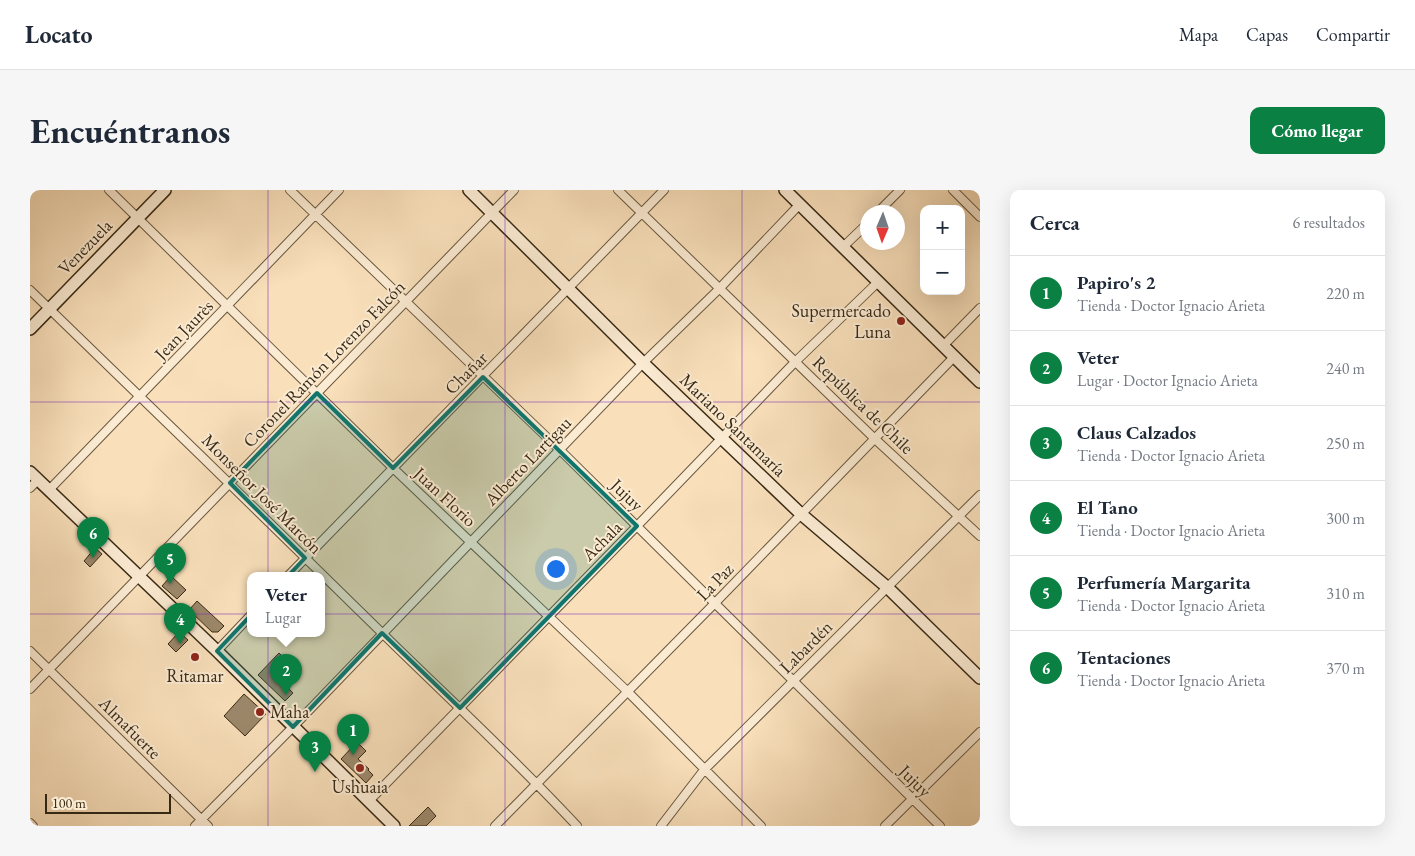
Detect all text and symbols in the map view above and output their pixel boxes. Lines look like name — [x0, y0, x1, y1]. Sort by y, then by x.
text: Locato — [25, 19, 93, 50]
text: Mapa — [1179, 23, 1218, 46]
text: Capas — [1246, 23, 1288, 46]
text: Compartir — [1316, 23, 1390, 46]
button: Cómo llegar — [1250, 107, 1385, 154]
text: Encuéntranos — [30, 108, 230, 153]
north arrow — [860, 205, 905, 250]
map controls — [920, 205, 965, 295]
button: + — [920, 205, 965, 250]
text: Cerca — [1030, 209, 1080, 236]
text: 6 resultados — [1293, 212, 1365, 233]
street label: Venezuela — [53, 213, 117, 279]
button: − — [920, 250, 965, 295]
text: Papiro's 2 — [1077, 270, 1156, 295]
street label: Coronel Ramón Lorenzo Falcón — [238, 275, 410, 452]
text: 1 — [1042, 283, 1050, 304]
text: 220 m — [1326, 283, 1365, 304]
street label: Jean Jaurès — [148, 295, 218, 366]
text: Tienda · Doctor Ignacio Arieta — [1077, 295, 1265, 316]
place label: Supermercado Luna — [791, 299, 892, 343]
marker: Supermercado Luna — [895, 315, 907, 327]
text: Veter — [1077, 345, 1119, 370]
street label: Chañar — [439, 346, 492, 399]
street label: República de Chile — [808, 351, 919, 459]
text: 2 — [1042, 358, 1050, 379]
text: 240 m — [1326, 358, 1365, 379]
street label: Mariano Santamaría — [675, 368, 792, 482]
text: Lugar · Doctor Ignacio Arieta — [1077, 370, 1258, 391]
street label: Alberto Lartigau — [479, 411, 576, 511]
text: Claus Calzados — [1077, 420, 1196, 445]
street label: Monseñor José Marcón — [197, 429, 328, 559]
text: 3 — [1042, 433, 1050, 454]
text: 250 m — [1326, 433, 1365, 454]
text: Tienda · Doctor Ignacio Arieta — [1077, 445, 1265, 466]
street label: Juan Florio — [408, 460, 482, 532]
street label: Jujuy — [605, 472, 649, 516]
text: El Tano — [1077, 495, 1138, 520]
text: 4 — [1042, 508, 1050, 529]
text: 300 m — [1326, 508, 1365, 529]
street label: Achala — [576, 515, 627, 566]
pin: 6 — [77, 517, 109, 558]
text: Tienda · Doctor Ignacio Arieta — [1077, 520, 1265, 541]
pin: 5 — [154, 543, 186, 584]
your location — [543, 556, 569, 582]
street label: La Paz — [691, 558, 738, 605]
text: Perfumería Margarita — [1077, 570, 1251, 595]
popup — [247, 572, 325, 637]
text: Veter — [265, 582, 307, 607]
text: 5 — [1042, 583, 1050, 604]
text: 310 m — [1326, 583, 1365, 604]
text: Tienda · Doctor Ignacio Arieta — [1077, 595, 1265, 616]
pin: 4 — [164, 603, 196, 644]
text: Lugar — [265, 607, 301, 628]
street label: Labardén — [774, 615, 837, 678]
text: Tentaciones — [1077, 645, 1171, 670]
marker: Ritamar — [189, 651, 201, 663]
pin: 2 — [270, 654, 302, 695]
text: 6 — [1042, 658, 1050, 679]
text: 370 m — [1326, 658, 1365, 679]
place label: Ritamar — [166, 664, 224, 687]
text: Tienda · Doctor Ignacio Arieta — [1077, 670, 1265, 691]
street label: Almafuerte — [94, 691, 166, 764]
place label: Maha — [270, 700, 310, 723]
marker: Maha — [254, 706, 266, 718]
pin: 1 — [337, 714, 369, 755]
pin: 3 — [299, 731, 331, 772]
street label: Jujuy — [893, 758, 937, 802]
marker: Ushuaia — [354, 762, 366, 774]
place label: Ushuaia — [332, 775, 389, 798]
scale bar — [45, 791, 171, 814]
text: 100 m — [52, 794, 86, 812]

